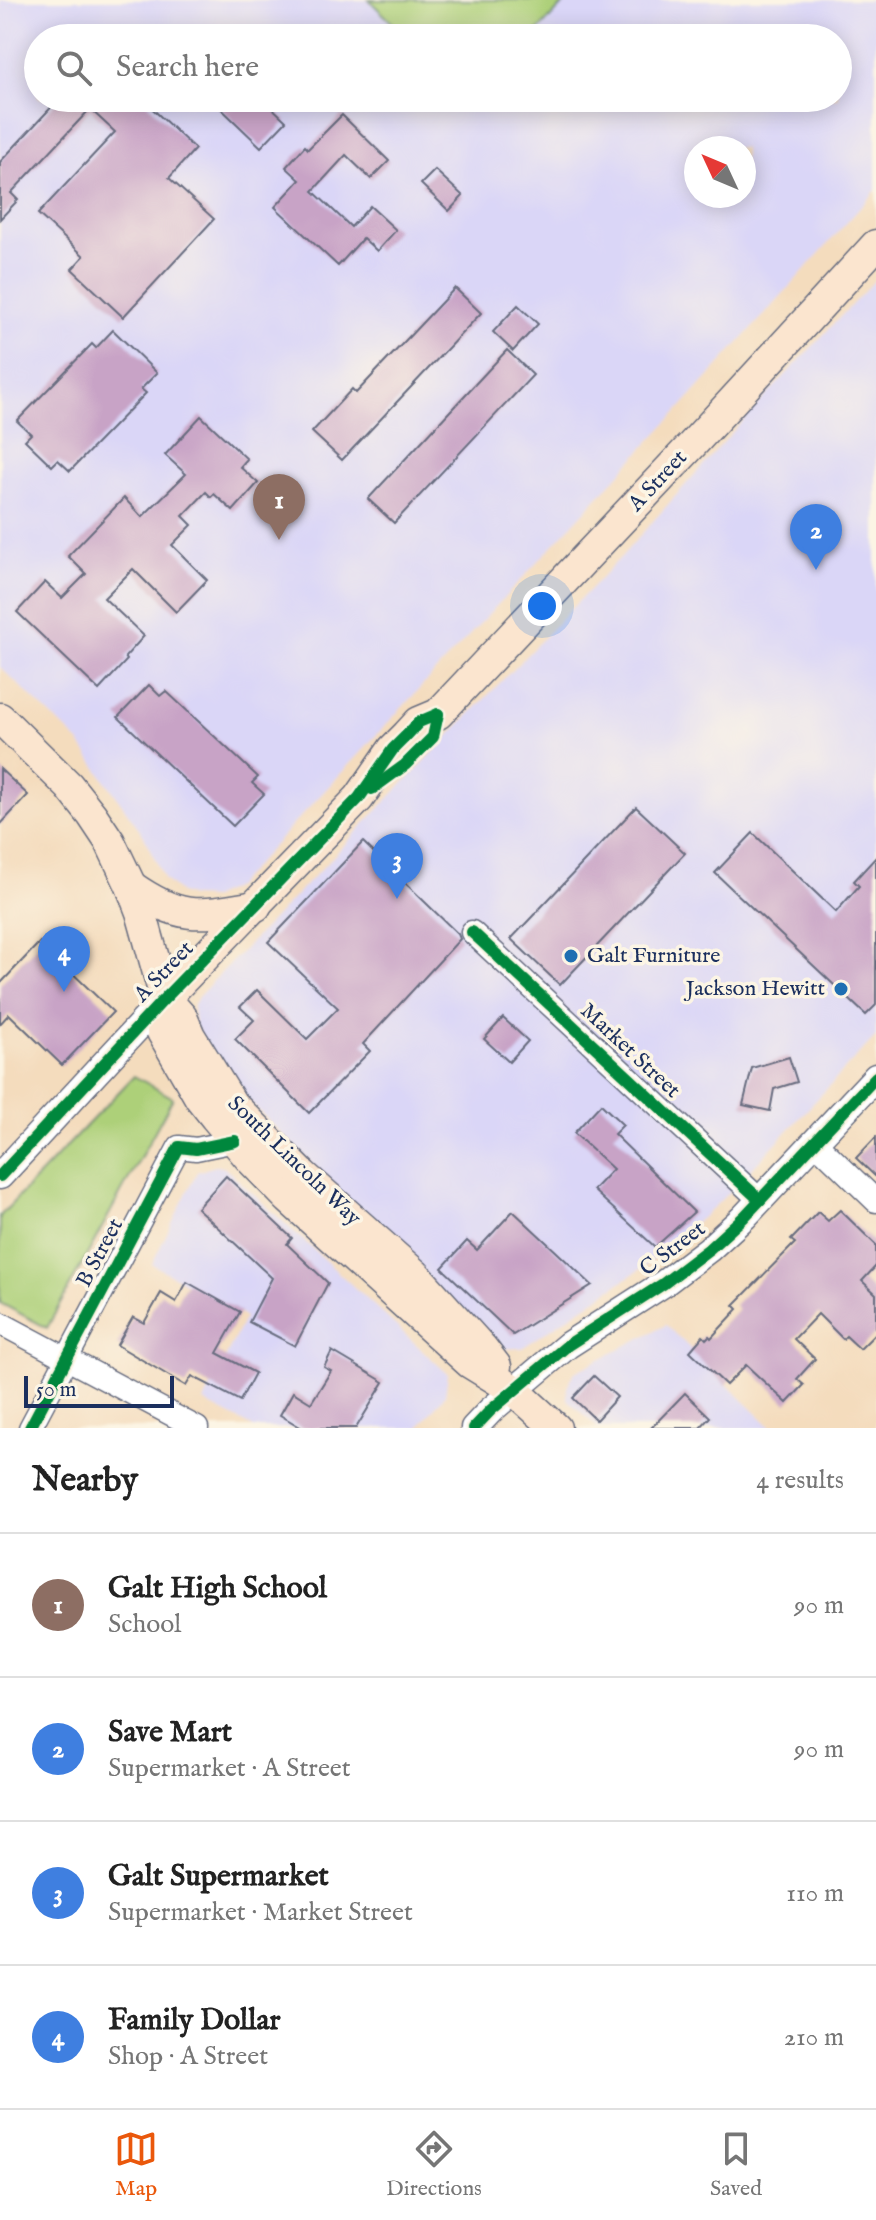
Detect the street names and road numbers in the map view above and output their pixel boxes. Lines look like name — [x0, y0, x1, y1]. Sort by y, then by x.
street label: A Street — [622, 444, 694, 518]
street label: A Street — [127, 935, 200, 1009]
street label: Market Street — [574, 997, 686, 1105]
street label: South Lincoln Way — [221, 1090, 367, 1232]
street label: B Street — [70, 1213, 130, 1292]
street label: C Street — [635, 1215, 712, 1283]

